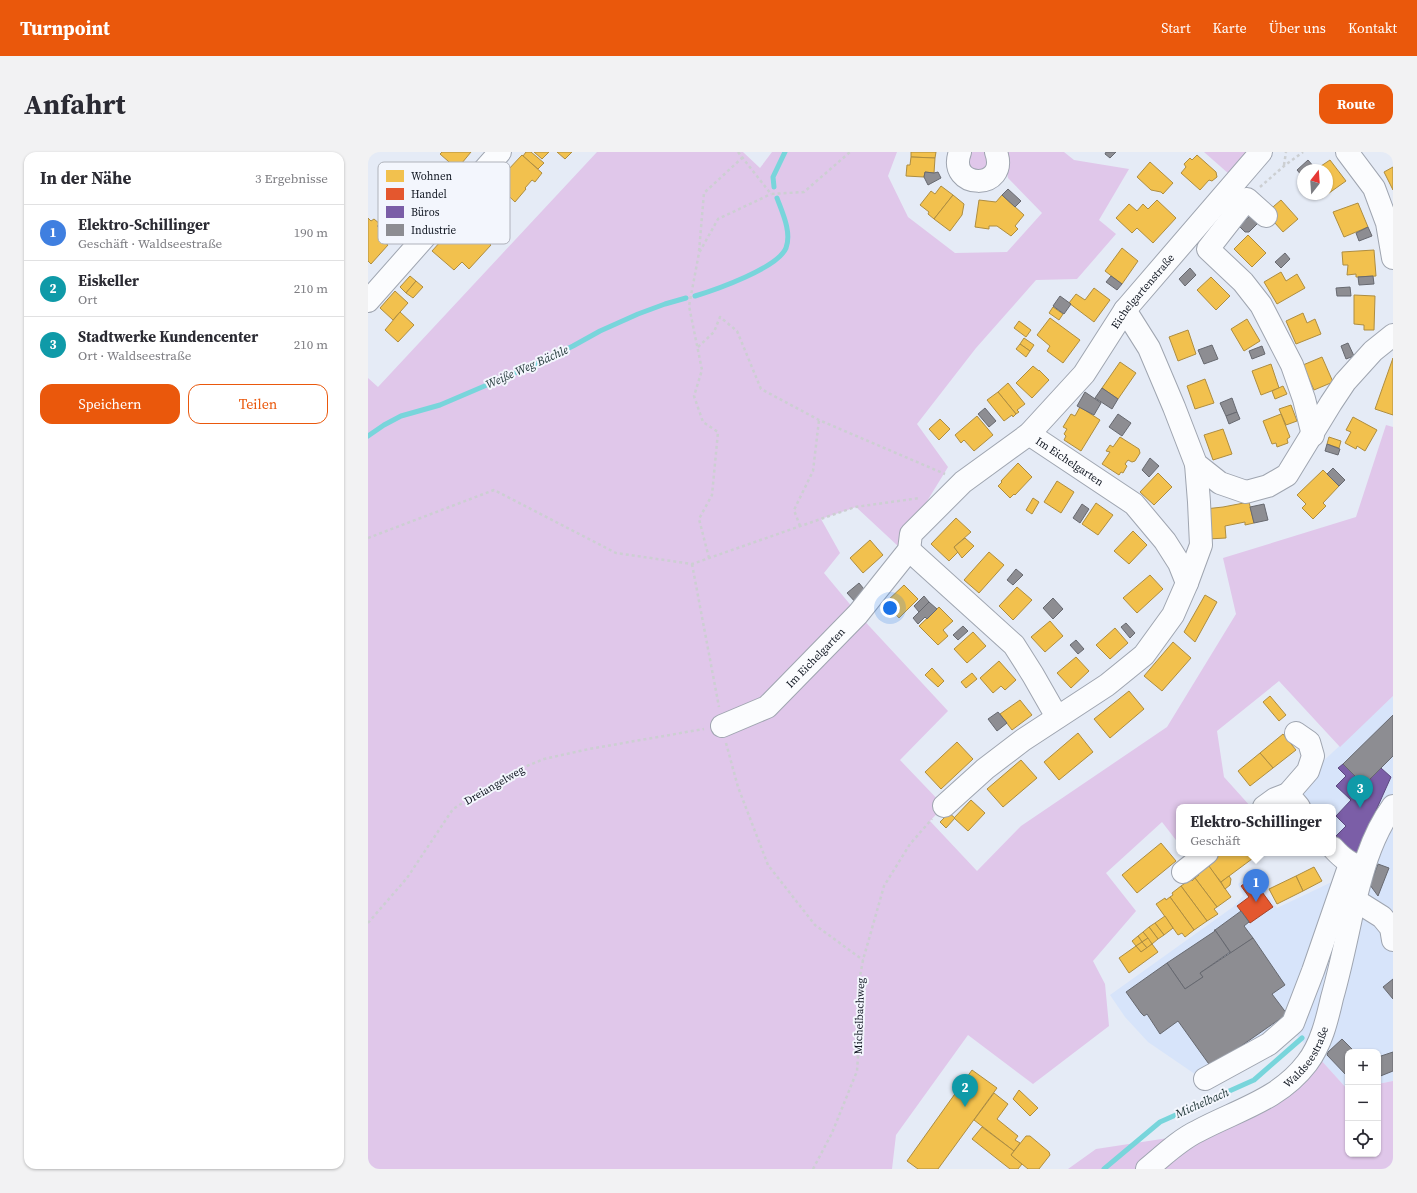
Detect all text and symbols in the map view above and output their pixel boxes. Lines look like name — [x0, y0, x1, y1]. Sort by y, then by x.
text: Turnpoint — [20, 15, 110, 41]
text: Start — [1161, 18, 1191, 38]
text: Karte — [1213, 18, 1247, 38]
text: Über uns — [1269, 18, 1326, 38]
text: Kontakt — [1348, 18, 1397, 38]
button: Route — [1319, 84, 1393, 124]
text: Anfahrt — [24, 85, 126, 123]
legend — [378, 162, 510, 244]
north arrow — [1297, 164, 1333, 200]
text: In der Nähe — [40, 166, 131, 190]
text: Wohnen — [411, 169, 453, 184]
text: 3 Ergebnisse — [255, 170, 328, 187]
text: Handel — [411, 187, 447, 202]
text: Büros — [411, 205, 440, 220]
text: Elektro-Schillinger — [78, 214, 210, 235]
text: Industrie — [411, 223, 457, 238]
text: 1 — [49, 224, 57, 241]
text: 190 m — [294, 224, 328, 241]
text: Geschäft · Waldseestraße — [78, 235, 222, 252]
street label: Eichelgartenstraße — [1108, 251, 1178, 332]
text: Eiskeller — [78, 270, 139, 291]
text: 2 — [49, 280, 57, 297]
text: 210 m — [294, 280, 328, 297]
text: Ort — [78, 291, 97, 308]
text: Stadtwerke Kundencenter — [78, 326, 258, 347]
text: 3 — [49, 336, 57, 353]
text: 210 m — [294, 336, 328, 353]
water label: Weiße Weg Bächle — [483, 342, 571, 392]
text: Ort · Waldseestraße — [78, 347, 191, 364]
button: Speichern — [40, 384, 180, 424]
button: Teilen — [188, 384, 328, 424]
street label: Im Eichelgarten — [1033, 433, 1107, 490]
your location — [880, 598, 900, 618]
street label: Im Eichelgarten — [783, 624, 849, 691]
street label: Dreiangelweg — [461, 762, 527, 809]
pin: 3 — [1347, 775, 1373, 808]
popup — [1176, 804, 1336, 856]
text: Elektro-Schillinger — [1190, 811, 1322, 832]
text: Geschäft — [1190, 832, 1240, 849]
pin: 1 — [1243, 869, 1269, 902]
street label: Michelbachweg — [851, 977, 868, 1055]
street label: Waldseestraße — [1280, 1024, 1332, 1091]
map controls — [1345, 1049, 1381, 1157]
button: + — [1345, 1049, 1381, 1085]
pin: 2 — [952, 1074, 978, 1107]
water label: Michelbach — [1172, 1084, 1232, 1122]
button: − — [1345, 1085, 1381, 1121]
button: locate — [1345, 1121, 1381, 1157]

